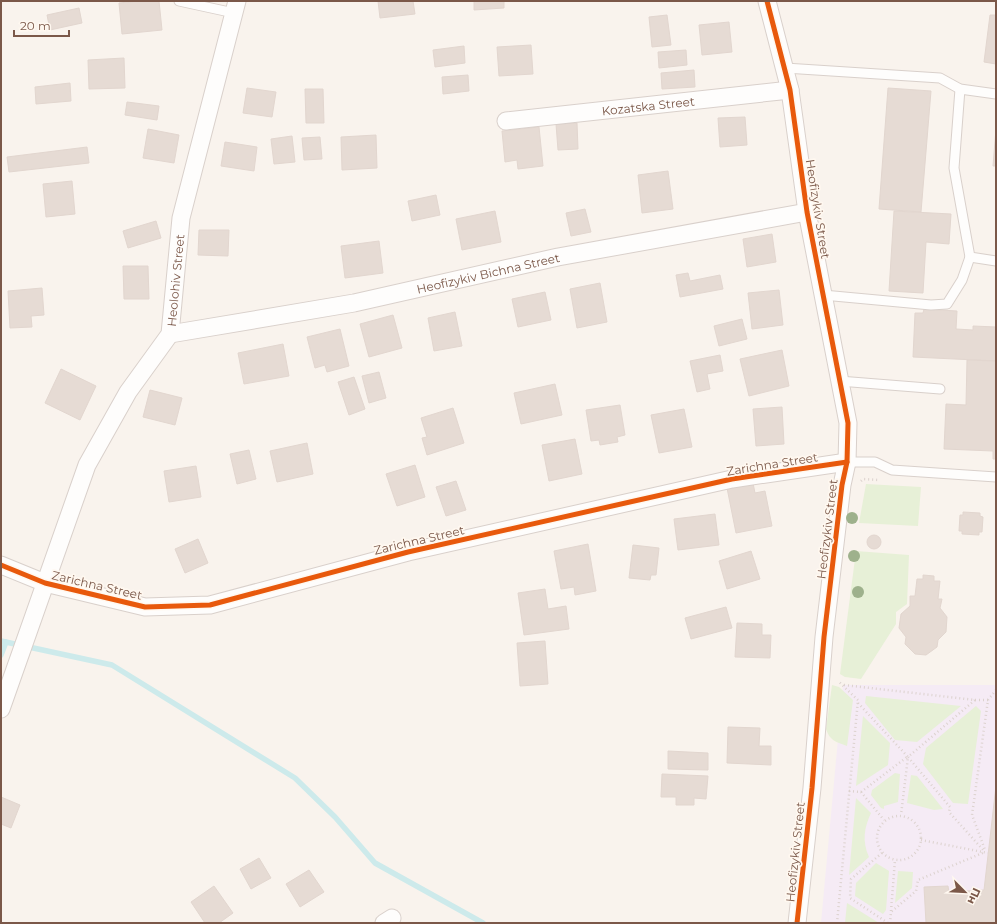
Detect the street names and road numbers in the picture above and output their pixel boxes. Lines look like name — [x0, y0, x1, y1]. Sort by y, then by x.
street label: Kozatska Street — [601, 93, 695, 118]
street label: Heofizykiv Street — [803, 158, 833, 260]
street label: Heolohiv Street — [163, 233, 187, 327]
street label: Heofizykiv Bichna Street — [415, 249, 561, 296]
street label: Zarichna Street — [725, 449, 819, 479]
street label: Heofizykiv Street — [813, 478, 841, 580]
street label: Zarichna Street — [372, 522, 466, 558]
street label: Zarichna Street — [50, 567, 144, 603]
street label: Heofizykiv Street — [782, 801, 808, 903]

